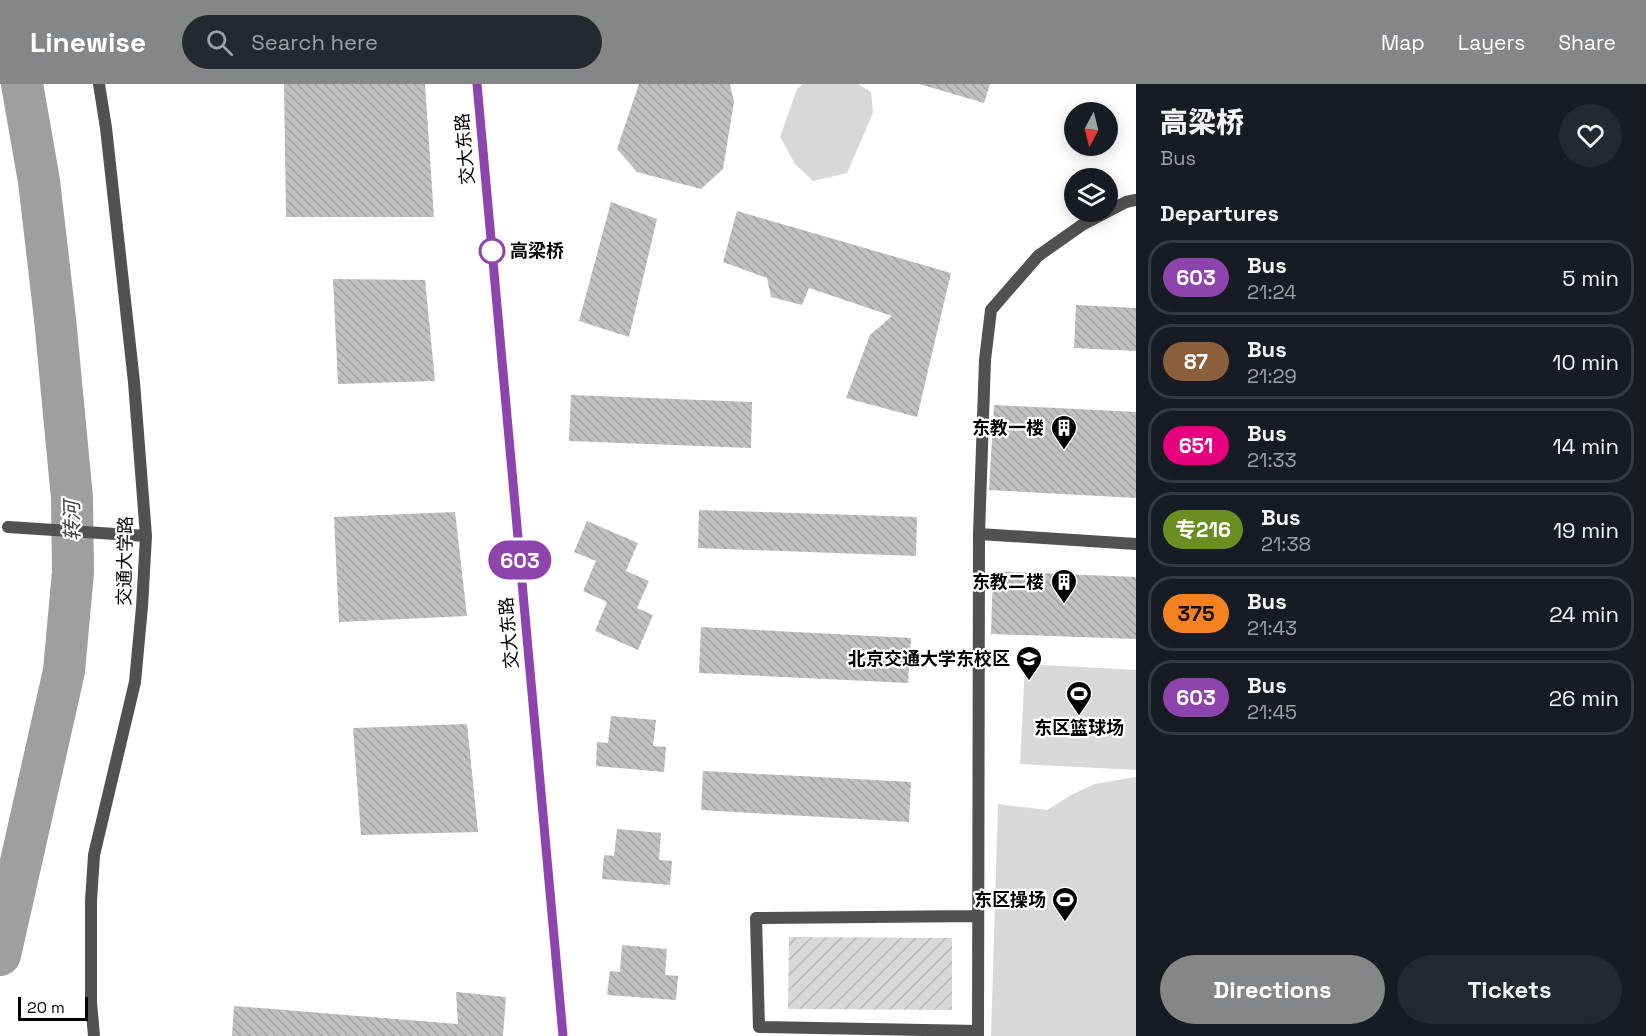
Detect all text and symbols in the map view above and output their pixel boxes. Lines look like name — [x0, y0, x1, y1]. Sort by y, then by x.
search box — [182, 15, 602, 69]
text: Linewise — [30, 24, 146, 60]
icon: search — [203, 26, 236, 59]
text: Search here — [251, 28, 378, 56]
text: Map — [1381, 29, 1425, 56]
text: Layers — [1458, 29, 1525, 56]
text: Share — [1558, 29, 1616, 56]
north arrow — [1064, 102, 1118, 156]
map controls — [1064, 102, 1118, 222]
text: 高梁桥 — [1160, 104, 1244, 140]
button: heart — [1559, 104, 1622, 167]
street label: 交大东路 — [450, 112, 479, 186]
text: Bus — [1160, 145, 1196, 171]
button: layers — [1064, 168, 1118, 222]
text: Departures — [1160, 199, 1279, 227]
marker: 高梁桥 — [479, 238, 505, 264]
place label: 高梁桥 — [510, 239, 564, 262]
text: Bus — [1247, 251, 1287, 279]
text: 603 — [1176, 264, 1216, 291]
text: 5 min — [1562, 264, 1619, 292]
text: 21:24 — [1247, 279, 1296, 305]
text: Bus — [1247, 335, 1287, 363]
text: 87 — [1184, 348, 1208, 375]
text: 10 min — [1552, 348, 1619, 376]
text: 21:29 — [1247, 363, 1297, 389]
building icon: 东教一楼 — [1049, 413, 1079, 451]
place label: 东教一楼 — [972, 416, 1044, 439]
text: Bus — [1247, 419, 1287, 447]
text: 651 — [1179, 432, 1213, 459]
text: 14 min — [1553, 432, 1619, 460]
text: 21:33 — [1247, 447, 1297, 473]
water label: 转河 — [59, 497, 85, 541]
text: Bus — [1261, 503, 1301, 531]
street label: 交通大学路 — [112, 516, 137, 606]
text: 专216 — [1175, 516, 1231, 543]
text: 19 min — [1553, 516, 1619, 544]
text: 21:38 — [1261, 531, 1311, 557]
line badge: 603 — [486, 540, 554, 580]
text: 603 — [500, 547, 540, 574]
building icon: 东教二楼 — [1049, 567, 1079, 605]
place label: 东教二楼 — [972, 570, 1044, 593]
text: Bus — [1247, 587, 1287, 615]
street label: 交大东路 — [494, 596, 523, 670]
text: 375 — [1177, 600, 1215, 627]
text: 24 min — [1549, 600, 1619, 628]
text: 21:43 — [1247, 615, 1297, 641]
school or university icon: 北京交通大学东校区 — [1014, 644, 1044, 682]
place label: 北京交通大学东校区 — [848, 647, 1010, 670]
text: Bus — [1247, 671, 1287, 699]
sports icon: 东区篮球场 — [1064, 679, 1094, 717]
text: 603 — [1176, 684, 1216, 711]
text: 26 min — [1549, 684, 1619, 712]
text: 21:45 — [1247, 699, 1297, 725]
place label: 东区篮球场 — [1034, 716, 1124, 739]
sports icon: 东区操场 — [1050, 885, 1080, 923]
place label: 东区操场 — [974, 888, 1046, 911]
button: Directions — [1160, 955, 1385, 1024]
button: Tickets — [1397, 955, 1622, 1024]
scale bar — [18, 994, 88, 1022]
text: 20 m — [27, 997, 65, 1018]

